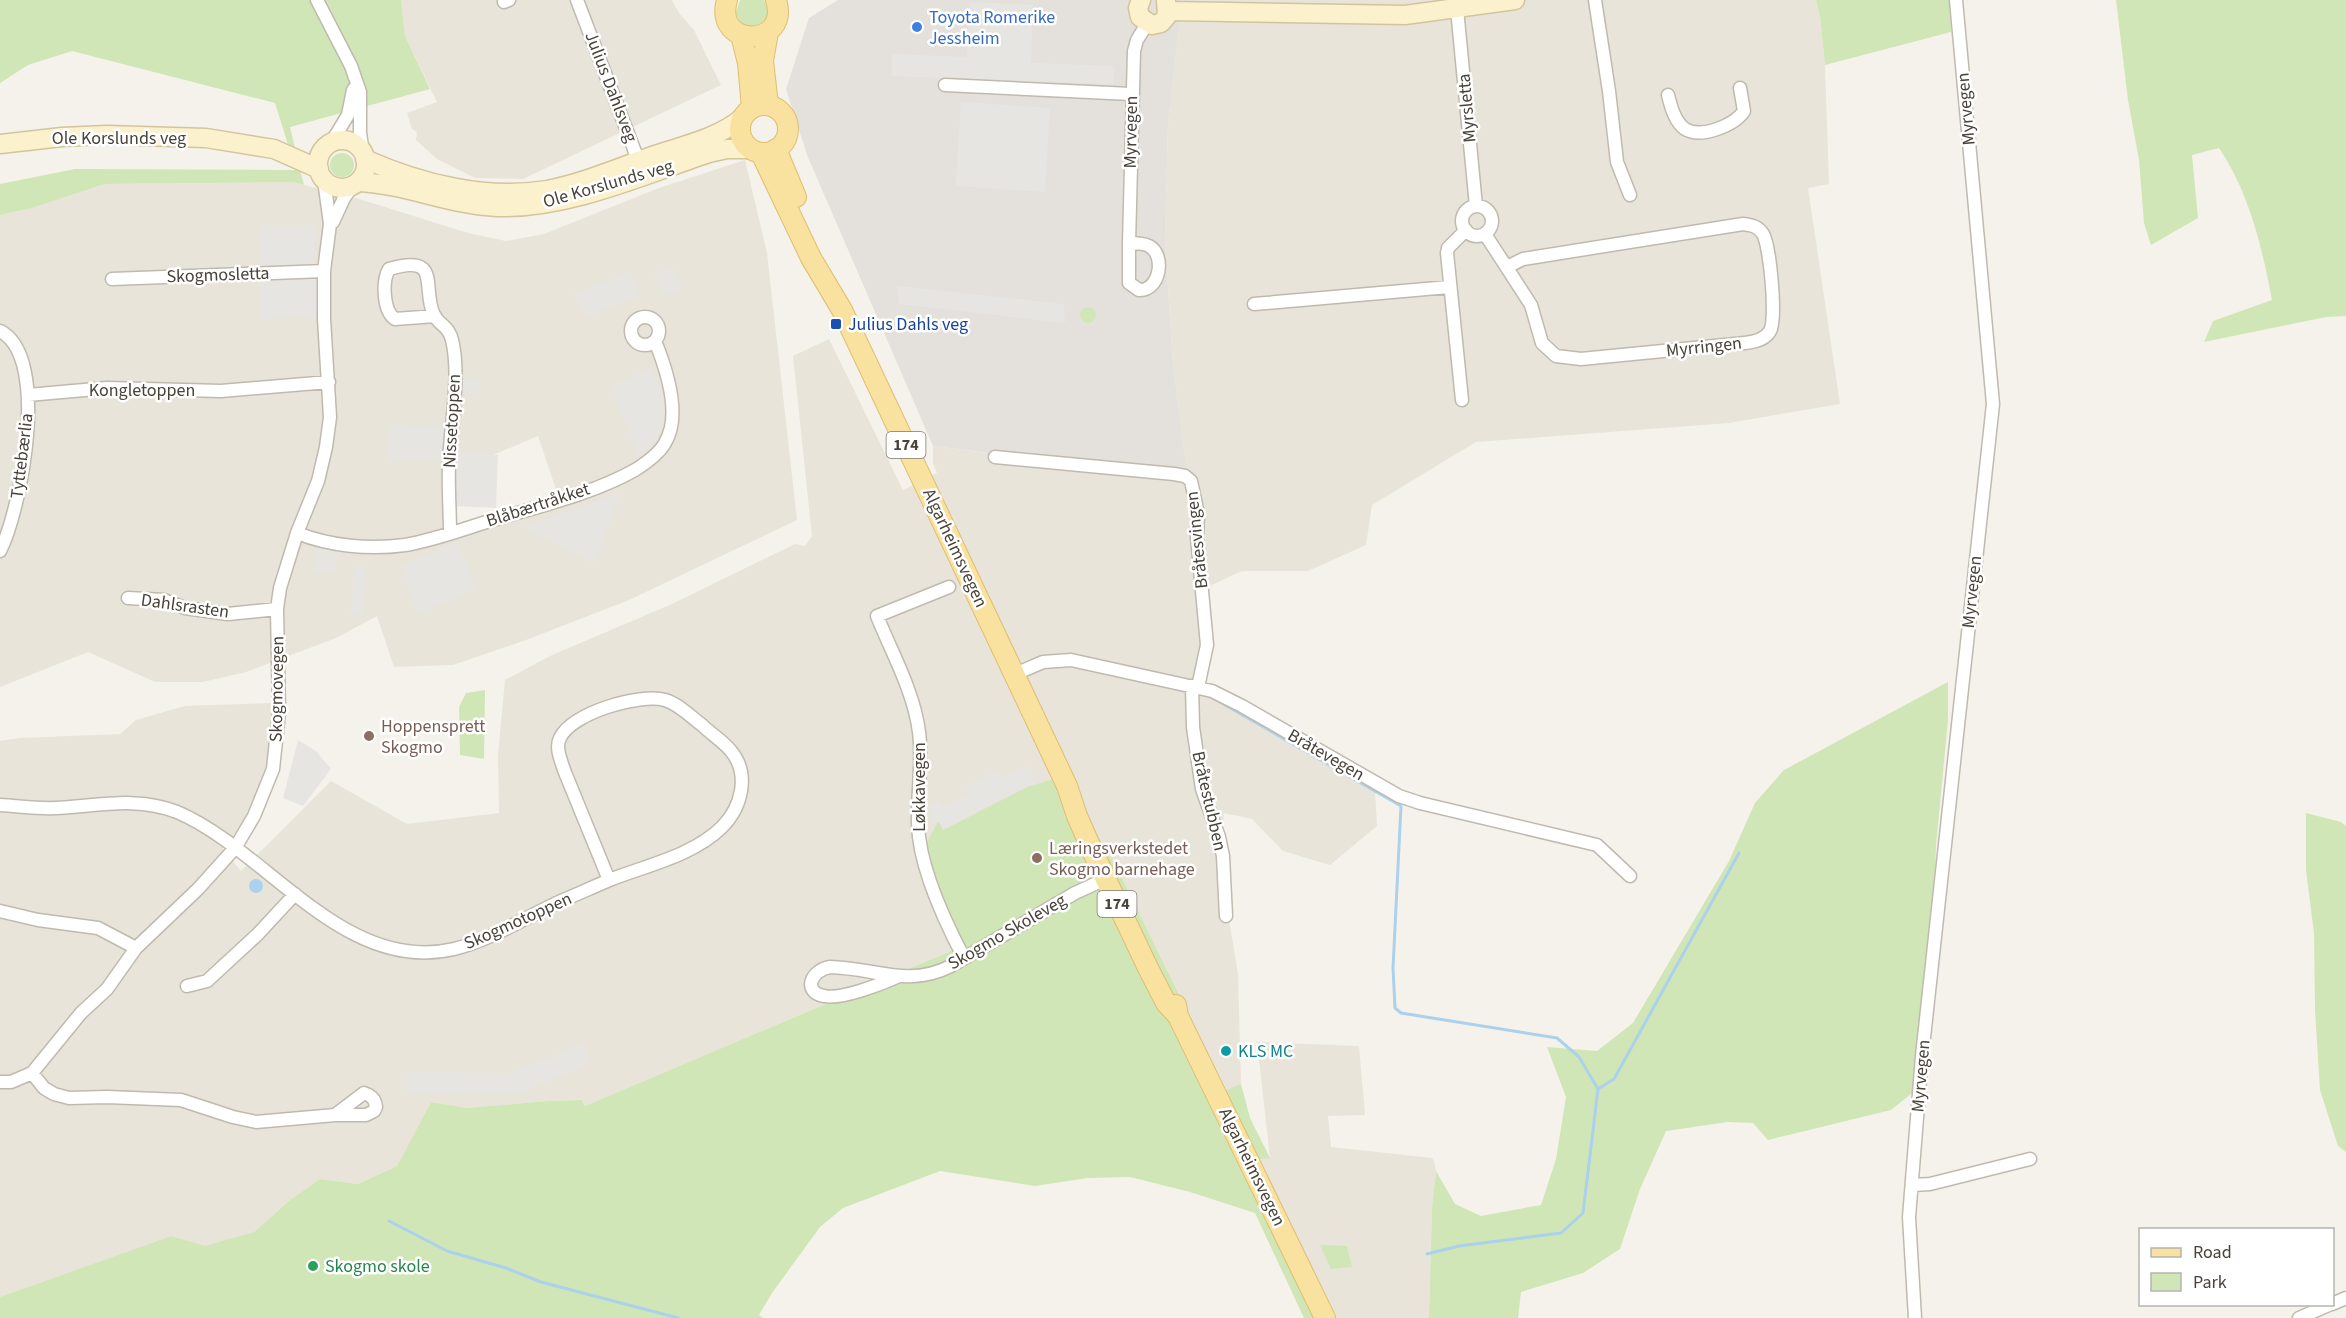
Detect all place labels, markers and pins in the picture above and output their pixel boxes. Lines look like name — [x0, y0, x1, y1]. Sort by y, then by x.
place label: Toyota Romerike Jessheim — [929, 5, 1055, 51]
marker: Toyota Romerike Jessheim — [910, 20, 924, 34]
place label: Julius Dahls veg — [848, 312, 968, 337]
marker: Julius Dahls veg — [829, 317, 843, 331]
place label: Hoppensprett Skogmo — [381, 714, 485, 760]
marker: Hoppensprett Skogmo — [362, 729, 376, 743]
place label: Læringsverkstedet Skogmo barnehage — [1049, 836, 1195, 882]
marker: Læringsverkstedet Skogmo barnehage — [1030, 851, 1044, 865]
place label: KLS MC — [1238, 1039, 1293, 1064]
marker: KLS MC — [1219, 1044, 1233, 1058]
place label: Skogmo skole — [325, 1254, 430, 1279]
marker: Skogmo skole — [306, 1259, 320, 1273]

